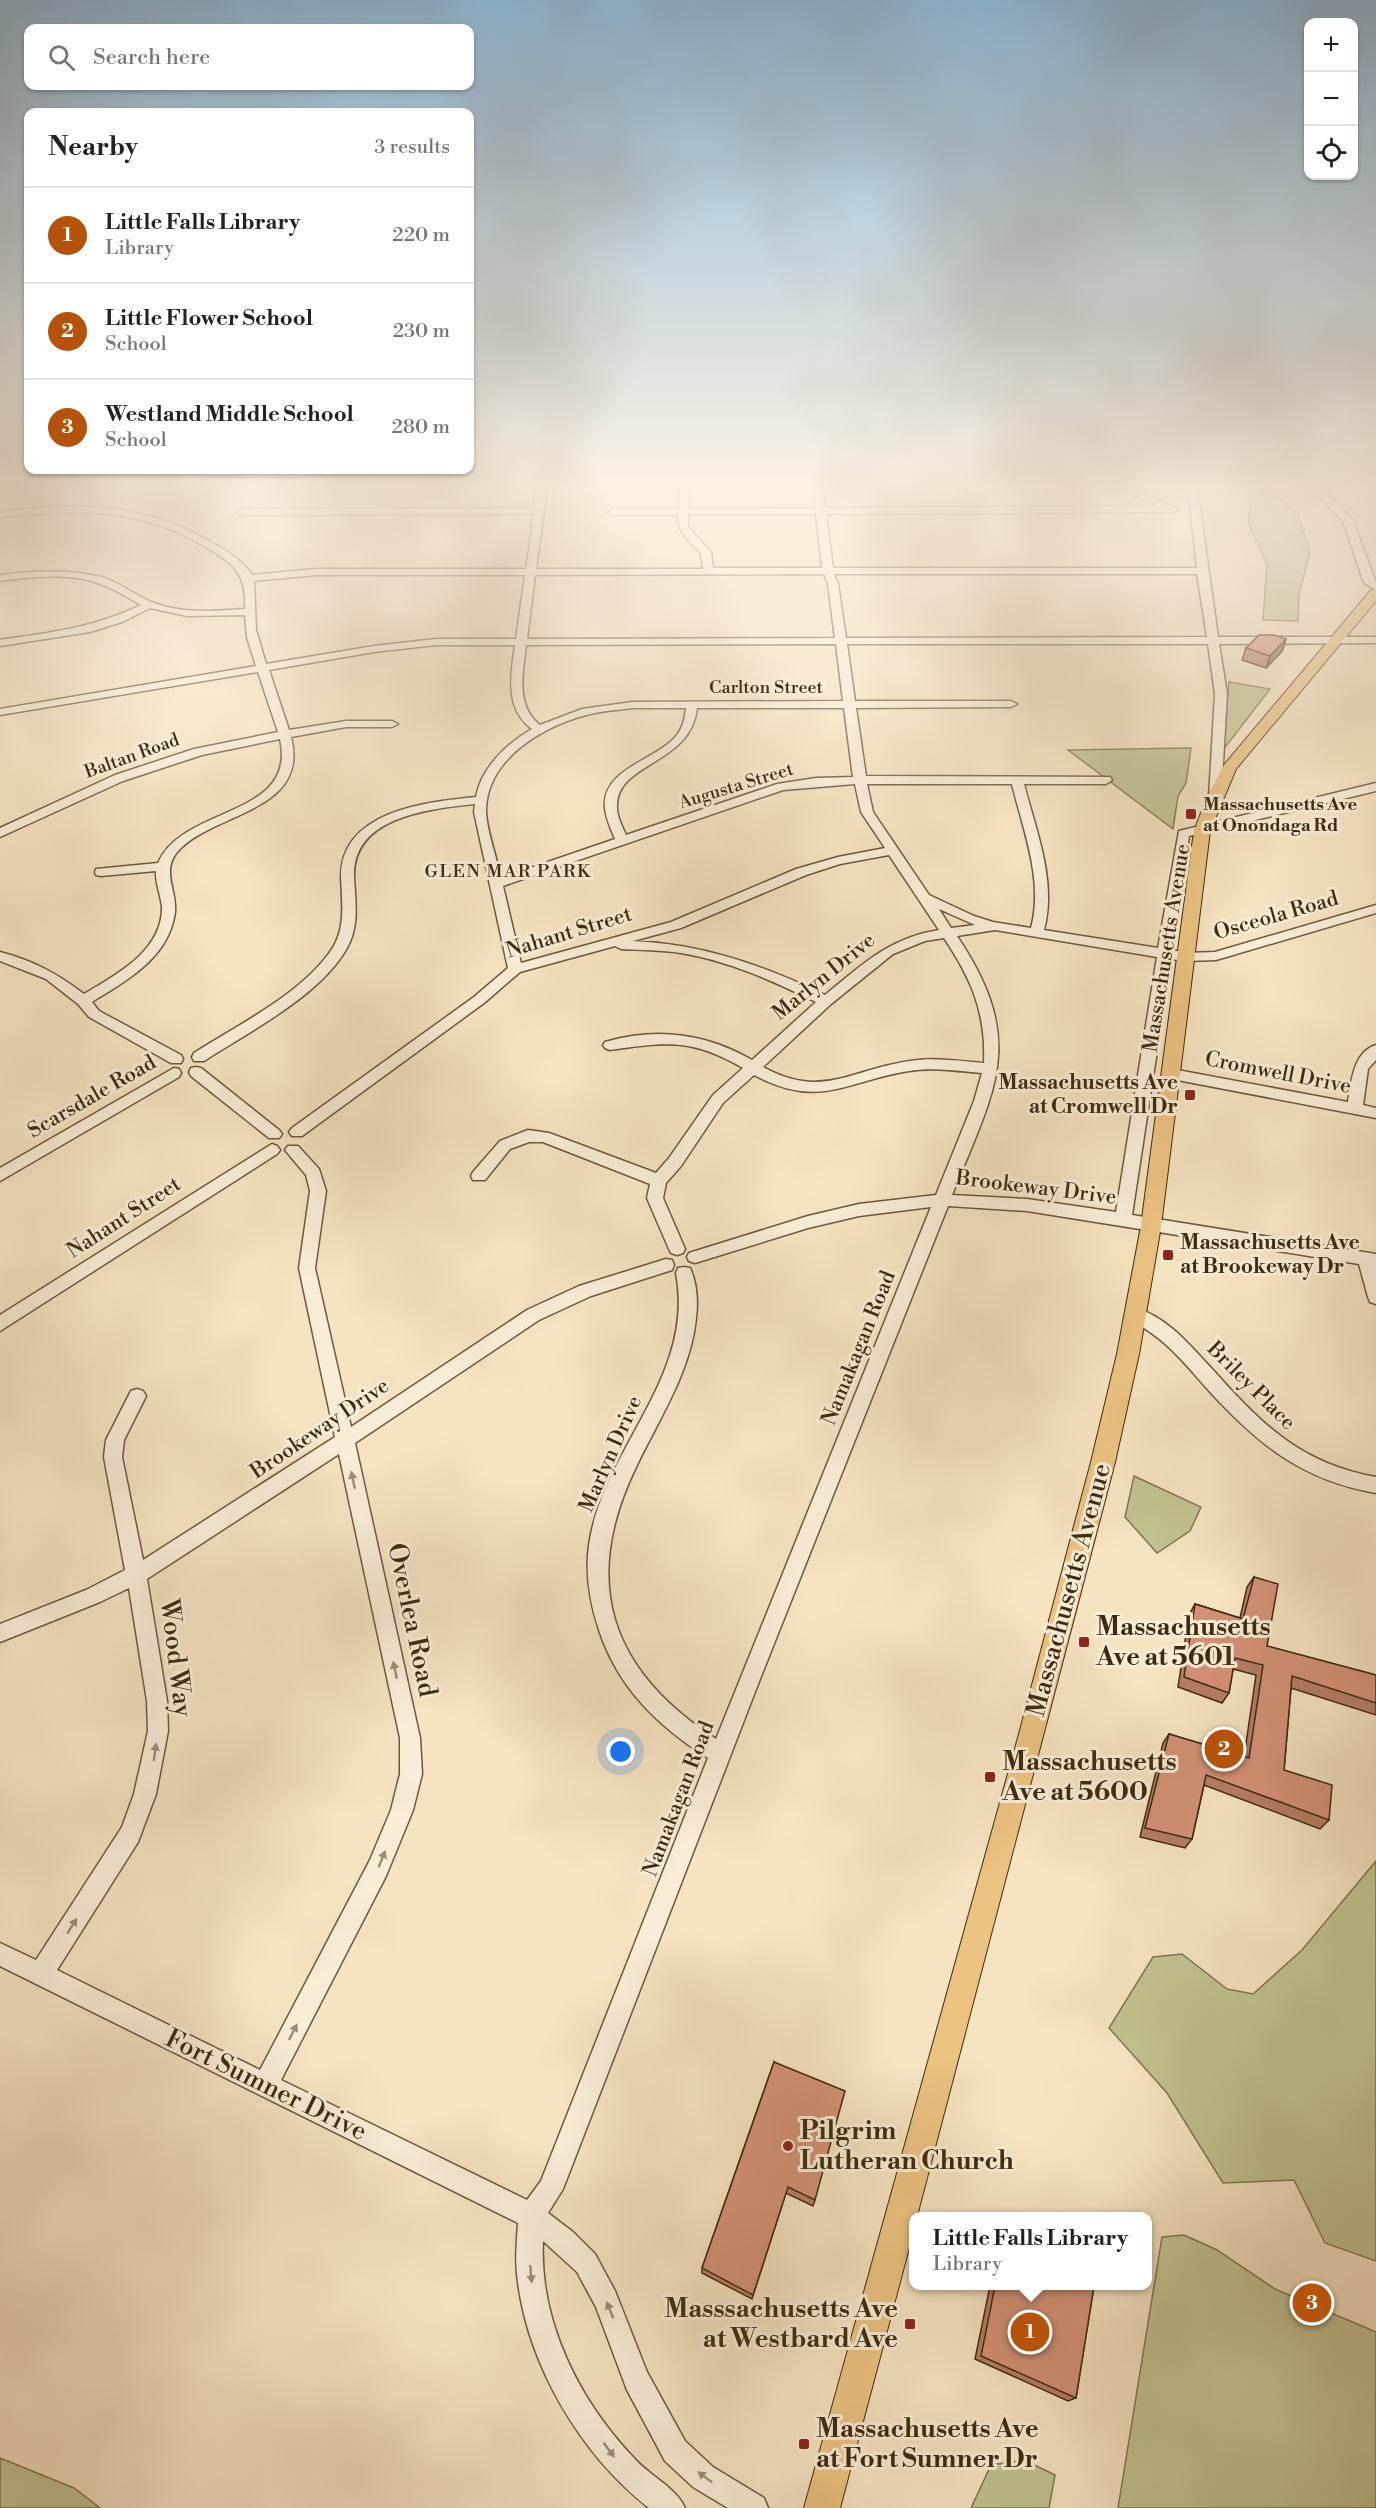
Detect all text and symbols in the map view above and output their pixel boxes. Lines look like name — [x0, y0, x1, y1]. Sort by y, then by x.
map controls — [1304, 18, 1358, 180]
button: + — [1304, 18, 1358, 72]
search box — [24, 24, 474, 90]
icon: search — [45, 41, 78, 74]
text: Search here — [93, 44, 210, 71]
button: − — [1304, 72, 1358, 126]
button: locate — [1304, 126, 1358, 180]
text: Nearby — [48, 131, 138, 163]
text: 3 results — [374, 135, 450, 160]
text: Little Falls Library — [105, 209, 300, 236]
text: 1 — [63, 223, 72, 248]
text: 220 m — [392, 223, 450, 248]
text: Library — [105, 236, 174, 261]
text: Little Flower School — [105, 305, 313, 332]
text: 2 — [61, 319, 74, 344]
text: 230 m — [393, 319, 450, 344]
text: School — [105, 332, 167, 357]
text: Westland Middle School — [105, 401, 354, 428]
text: 3 — [61, 415, 74, 440]
text: 280 m — [391, 415, 450, 440]
text: School — [105, 428, 167, 453]
street label: Carlton Street — [709, 676, 824, 699]
street label: Baltan Road — [81, 728, 183, 784]
street label: Augusta Street — [675, 758, 797, 815]
place label: Massachusetts Ave at Onondaga Rd — [1203, 793, 1358, 837]
marker: Massachusetts Ave at Onondaga Rd — [1184, 807, 1198, 821]
street label: Massachusetts Avenue — [1138, 842, 1196, 1054]
district label: GLEN MAR PARK — [424, 860, 592, 883]
street label: Osceola Road — [1211, 886, 1341, 946]
street label: Nahant Street — [503, 901, 636, 964]
street label: Marlyn Drive — [767, 928, 881, 1026]
street label: Cromwell Drive — [1203, 1046, 1353, 1100]
street label: Scarsdale Road — [23, 1050, 161, 1144]
place label: Massachusetts Ave at Cromwell Dr — [998, 1070, 1178, 1120]
marker: Massachusetts Ave at Cromwell Dr — [1183, 1088, 1197, 1102]
street label: Brookeway Drive — [953, 1165, 1118, 1211]
street label: Nahant Street — [62, 1171, 186, 1264]
place label: Massachusetts Ave at Brookeway Dr — [1180, 1230, 1360, 1280]
marker: Massachusetts Ave at Brookeway Dr — [1161, 1248, 1175, 1262]
street label: Namakagan Road — [816, 1267, 902, 1429]
street label: Briley Place — [1200, 1335, 1301, 1436]
street label: Brookeway Drive — [245, 1373, 394, 1486]
street label: Marlyn Drive — [574, 1392, 648, 1516]
street label: Massachusetts Avenue — [1020, 1460, 1118, 1720]
one-way arrow — [348, 1470, 357, 1489]
street label: Overlea Road — [380, 1540, 444, 1700]
street label: Wood Way — [153, 1596, 199, 1719]
place label: Massachusetts Ave at 5601 — [1095, 1611, 1271, 1673]
marker: Massachusetts Ave at 5601 — [1077, 1635, 1091, 1649]
one-way arrow — [390, 1661, 400, 1679]
street label: Namakagan Road — [637, 1718, 721, 1880]
pin: 2 — [1204, 1726, 1244, 1772]
your location — [606, 1737, 635, 1766]
one-way arrow — [151, 1742, 160, 1761]
place label: Massachusetts Ave at 5600 — [1001, 1746, 1177, 1808]
marker: Massachusetts Ave at 5600 — [983, 1770, 997, 1784]
one-way arrow — [378, 1850, 387, 1868]
one-way arrow — [66, 1918, 77, 1934]
street label: Fort Sumner Drive — [160, 2022, 372, 2148]
one-way arrow — [288, 2024, 298, 2041]
place label: Pilgrim Lutheran Church — [800, 2115, 1014, 2177]
marker: Pilgrim Lutheran Church — [781, 2139, 795, 2153]
popup — [909, 2212, 1152, 2290]
text: Little Falls Library — [933, 2225, 1128, 2252]
text: Library — [933, 2252, 1002, 2277]
one-way arrow — [526, 2265, 536, 2284]
pin: 3 — [1292, 2280, 1332, 2326]
place label: Masssachusetts Ave at Westbard Ave — [664, 2293, 898, 2355]
one-way arrow — [604, 2301, 614, 2319]
pin: 1 — [1010, 2310, 1050, 2354]
marker: Masssachusetts Ave at Westbard Ave — [903, 2317, 917, 2331]
place label: Massachusetts Ave at Fort Sumner Dr — [816, 2413, 1039, 2475]
marker: Massachusetts Ave at Fort Sumner Dr — [797, 2437, 811, 2451]
one-way arrow — [602, 2443, 614, 2458]
one-way arrow — [697, 2471, 713, 2483]

